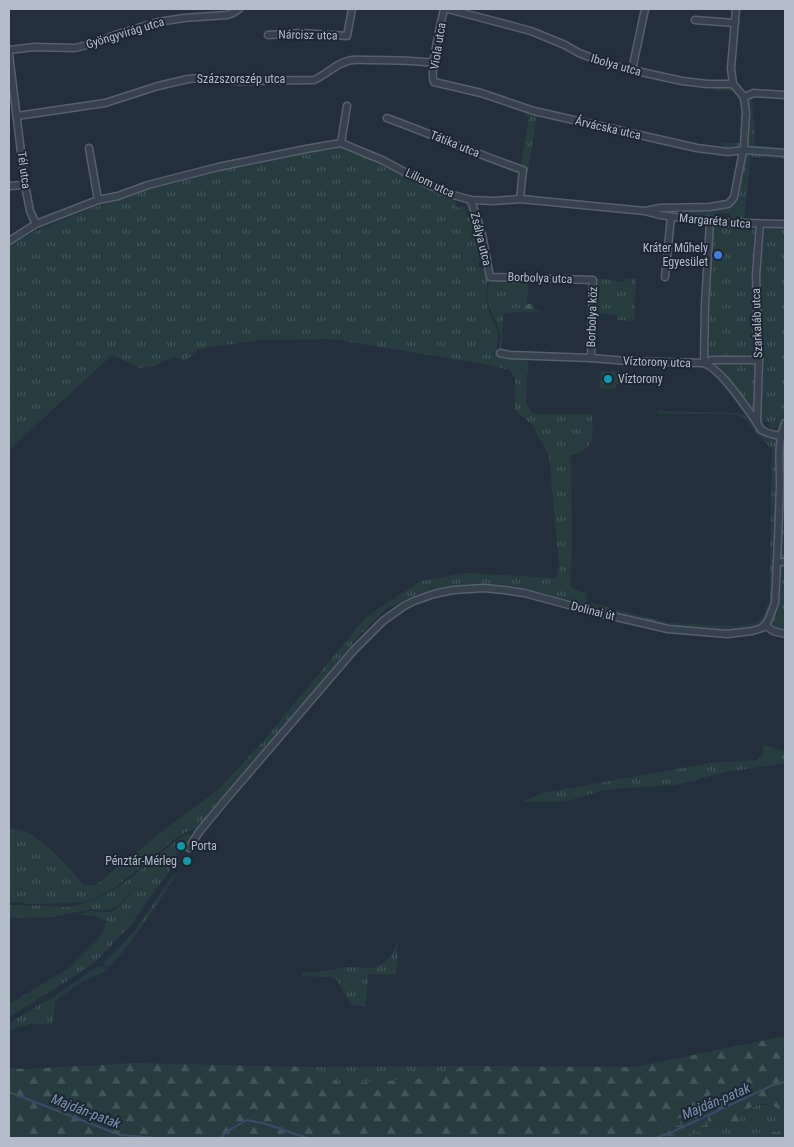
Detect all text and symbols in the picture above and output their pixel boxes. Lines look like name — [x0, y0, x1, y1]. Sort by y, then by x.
street label: Gyöngyvirág utca — [84, 14, 166, 52]
street label: Viola utca — [427, 21, 449, 71]
street label: Nárcisz utca — [278, 27, 338, 43]
street label: Ibolya utca — [589, 51, 643, 79]
street label: Százszorszép utca — [197, 72, 285, 86]
street label: Árvácska utca — [574, 113, 643, 142]
street label: Tátika utca — [428, 128, 482, 160]
street label: Tél utca — [14, 150, 34, 190]
street label: Liliom utca — [403, 166, 457, 201]
street label: Zsálya utca — [468, 211, 494, 267]
street label: Margaréta utca — [679, 211, 752, 231]
place label: Kráter Műhely Egyesület — [643, 241, 708, 269]
marker: Kráter Műhely Egyesület — [712, 249, 724, 261]
street label: Borbolya utca — [507, 270, 573, 286]
street label: Borbolya köz — [584, 286, 600, 348]
street label: Szarkaláb utca — [749, 288, 765, 358]
street label: Víztorony utca — [623, 354, 691, 370]
place label: Víztorony — [618, 372, 663, 386]
marker: Víztorony — [602, 373, 614, 385]
street label: Dolinai út — [570, 599, 617, 623]
place label: Porta — [191, 839, 217, 853]
marker: Porta — [175, 840, 187, 852]
place label: Pénztár-Mérleg — [105, 854, 177, 868]
marker: Pénztár-Mérleg — [181, 855, 193, 867]
water label: Majdán-patak — [679, 1079, 753, 1123]
water label: Majdán-patak — [49, 1090, 124, 1132]

